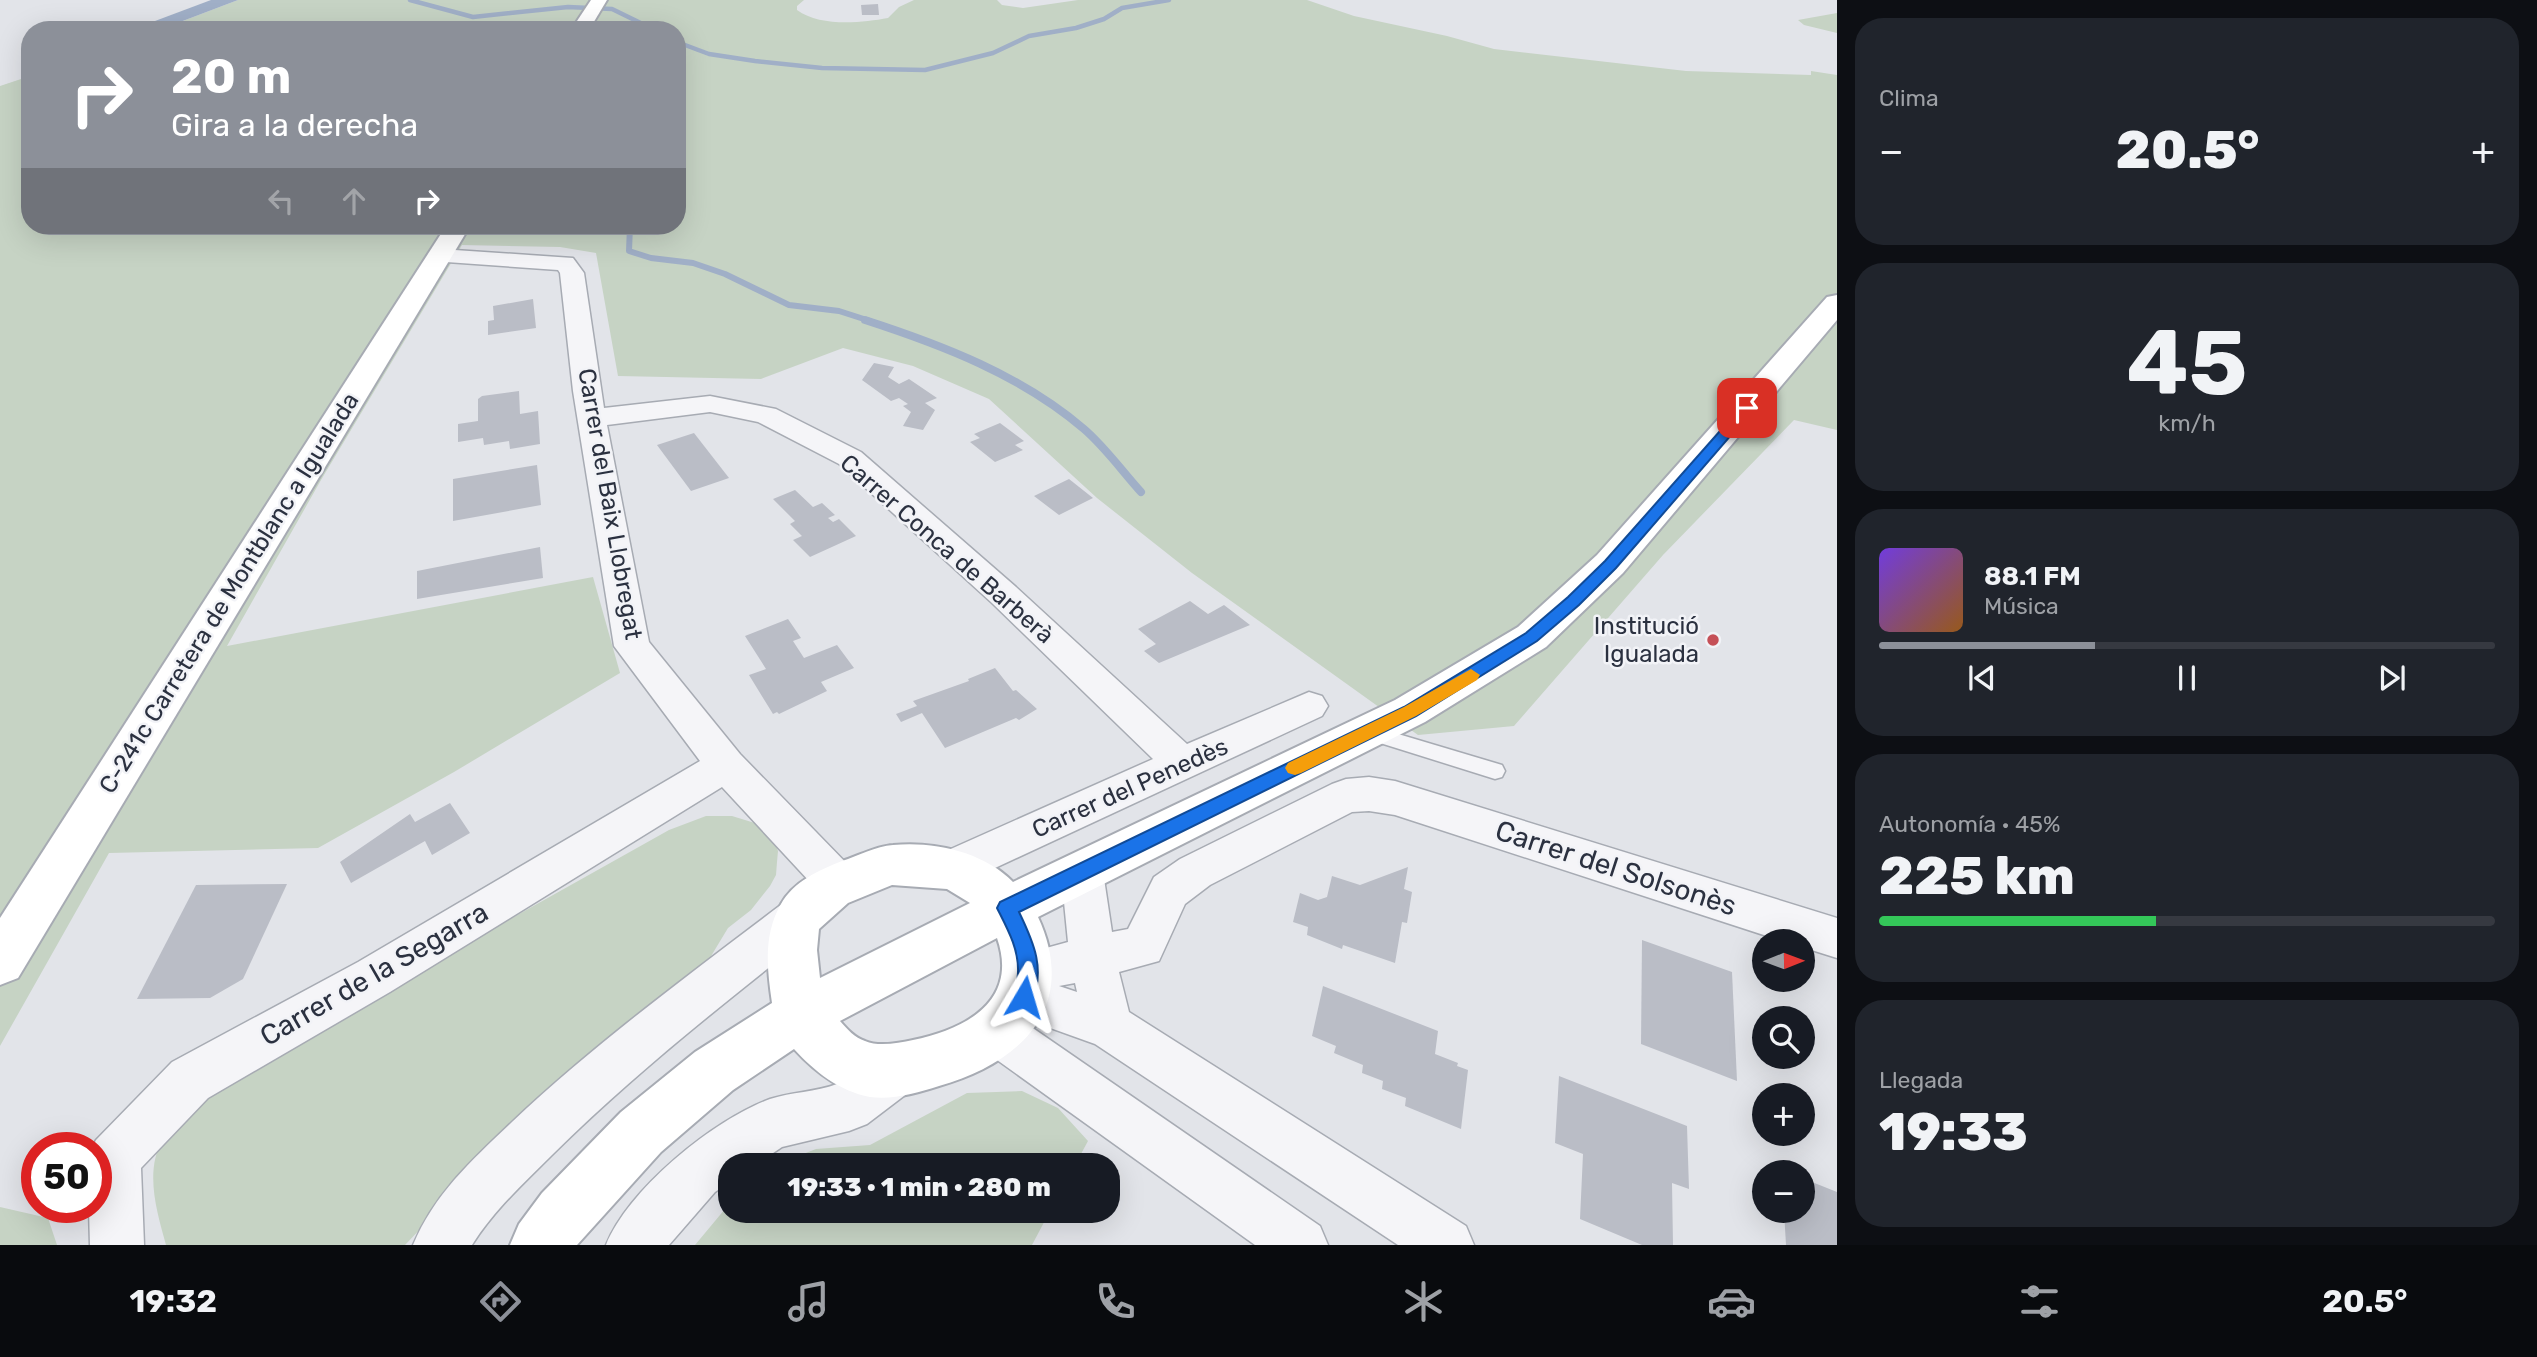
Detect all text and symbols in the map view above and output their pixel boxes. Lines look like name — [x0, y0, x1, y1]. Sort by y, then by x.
text: 20 m — [171, 47, 292, 105]
icon: right — [56, 49, 147, 140]
text: Clima — [1879, 84, 1939, 112]
text: Gira a la derecha — [171, 106, 418, 144]
text: 20.5° — [2116, 119, 2259, 181]
text: − — [1879, 128, 1904, 174]
text: + — [2471, 128, 2495, 174]
icon: left — [262, 182, 300, 220]
icon: ahead — [335, 182, 373, 220]
icon: right — [408, 182, 446, 220]
text: 45 — [2127, 309, 2247, 417]
street label: Carrer del Baix Llobregat — [572, 366, 648, 642]
pin — [1717, 378, 1777, 438]
street label: C-241c Carretera de Montblanc a Igualada — [93, 388, 365, 798]
icon: arrive — [1728, 389, 1766, 427]
text: km/h — [2158, 409, 2216, 437]
street label: Carrer Conca de Barberà — [835, 449, 1059, 649]
text: 88.1 FM — [1984, 561, 2081, 592]
text: Música — [1984, 592, 2059, 620]
place label: Institució Igualada — [1594, 612, 1699, 668]
marker: Institució Igualada — [1705, 632, 1721, 648]
icon: previous — [1963, 659, 2001, 697]
icon: pause — [2168, 659, 2206, 697]
icon: next — [2373, 659, 2411, 697]
street label: Carrer del Penedès — [1028, 732, 1232, 844]
text: Autonomía · 45% — [1879, 810, 2060, 838]
street label: Carrer del Solsonès — [1491, 813, 1741, 923]
text: 225 km — [1879, 845, 2075, 907]
street label: Carrer de la Segarra — [254, 895, 494, 1053]
north arrow — [1752, 929, 1815, 992]
map controls — [1752, 929, 1815, 1223]
position arrow — [987, 960, 1061, 1034]
button: search — [1752, 1006, 1815, 1069]
text: Llegada — [1879, 1066, 1963, 1094]
button: + — [1752, 1083, 1815, 1146]
text: 19:33 — [1879, 1101, 2028, 1163]
speed limit sign: 50 — [21, 1132, 112, 1223]
button: − — [1752, 1160, 1815, 1223]
text: 19:33 · 1 min · 280 m — [787, 1172, 1051, 1203]
icon: directions — [476, 1277, 525, 1326]
icon: music — [784, 1277, 833, 1326]
icon: phone — [1091, 1277, 1140, 1326]
icon: climate — [1399, 1277, 1448, 1326]
icon: car — [1707, 1277, 1756, 1326]
icon: filters — [2015, 1277, 2064, 1326]
text: 19:32 — [129, 1282, 217, 1320]
text: 20.5° — [2322, 1282, 2408, 1320]

